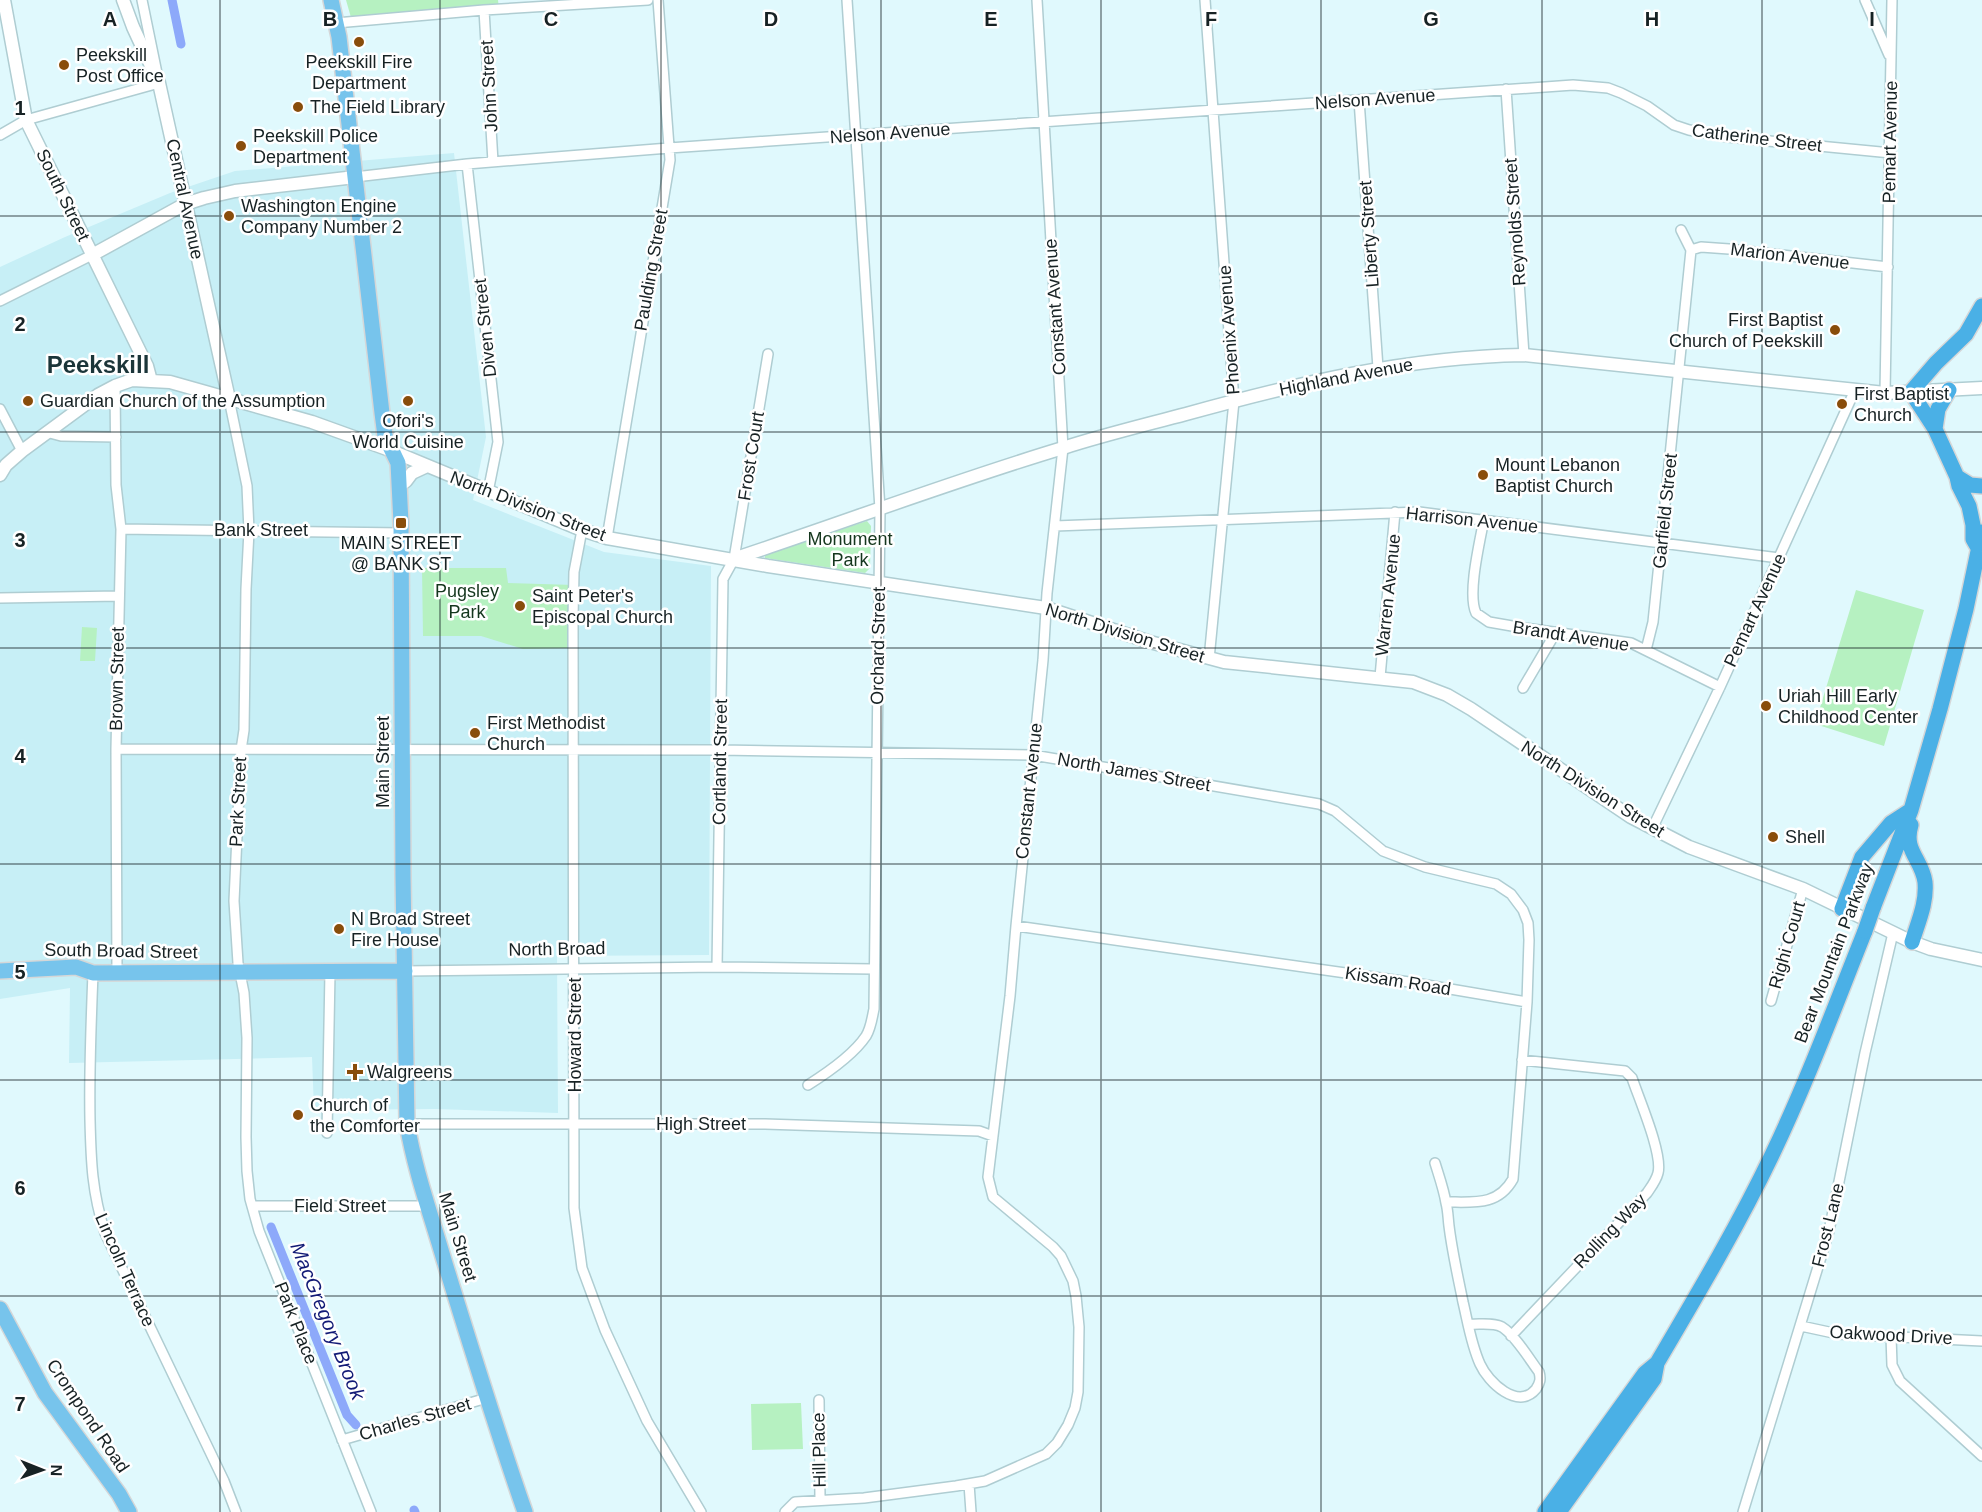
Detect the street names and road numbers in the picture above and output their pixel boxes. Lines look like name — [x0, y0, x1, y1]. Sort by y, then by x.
street label: John Street — [477, 40, 501, 132]
street label: Pemart Avenue — [1879, 80, 1901, 204]
street label: Nelson Avenue — [1314, 85, 1436, 113]
street label: Nelson Avenue — [829, 119, 951, 147]
street label: Catherine Street — [1691, 120, 1823, 156]
street label: Central Avenue — [162, 137, 208, 261]
street label: South Street — [32, 146, 94, 244]
street label: Reynolds Street — [1501, 157, 1529, 287]
street label: Liberty Street — [1355, 180, 1383, 288]
street label: Paulding Street — [630, 208, 672, 332]
street label: Constant Avenue — [1040, 238, 1070, 376]
street label: Marion Avenue — [1729, 239, 1851, 273]
street label: Phoenix Avenue — [1214, 265, 1244, 395]
street label: Diven Street — [470, 278, 500, 378]
street label: Highland Avenue — [1277, 354, 1415, 400]
street label: Frost Court — [734, 410, 768, 502]
street label: Garfield Street — [1649, 452, 1681, 570]
street label: North Division Street — [447, 467, 609, 545]
street label: Harrison Avenue — [1405, 503, 1539, 537]
street label: Bank Street — [214, 520, 308, 540]
street label: Warren Avenue — [1372, 533, 1404, 657]
street label: Pemart Avenue — [1720, 550, 1790, 670]
street label: Orchard Street — [867, 587, 889, 705]
street label: North Division Street — [1043, 599, 1207, 667]
street label: Brandt Avenue — [1511, 617, 1631, 655]
street label: Brown Street — [106, 627, 128, 731]
street label: Cortlandt Street — [709, 699, 731, 825]
street label: Main Street — [373, 716, 393, 808]
street label: Constant Avenue — [1012, 722, 1046, 860]
street label: North Division Street — [1518, 737, 1668, 841]
street label: North James Street — [1056, 749, 1212, 795]
street label: Park Street — [226, 757, 250, 847]
street label: Bear Mountain Parkway — [1790, 860, 1878, 1046]
street label: Righi Court — [1765, 899, 1809, 991]
street label: North Broad — [508, 938, 606, 960]
street label: South Broad Street — [44, 940, 198, 962]
street label: Kissam Road — [1344, 963, 1452, 999]
street label: Howard Street — [565, 977, 585, 1093]
street label: High Street — [656, 1114, 746, 1134]
street label: Frost Lane — [1808, 1181, 1848, 1269]
street label: Main Street — [435, 1190, 481, 1284]
street label: Rolling Way — [1570, 1190, 1650, 1272]
street label: Field Street — [294, 1196, 386, 1216]
street label: Lincoln Terrace — [91, 1210, 159, 1330]
street label: Park Place — [270, 1279, 322, 1367]
street label: Oakwood Drive — [1829, 1322, 1953, 1348]
street label: Crompond Road — [43, 1356, 133, 1476]
street label: Charles Street — [357, 1394, 473, 1444]
street label: Hill Place — [808, 1412, 830, 1488]

